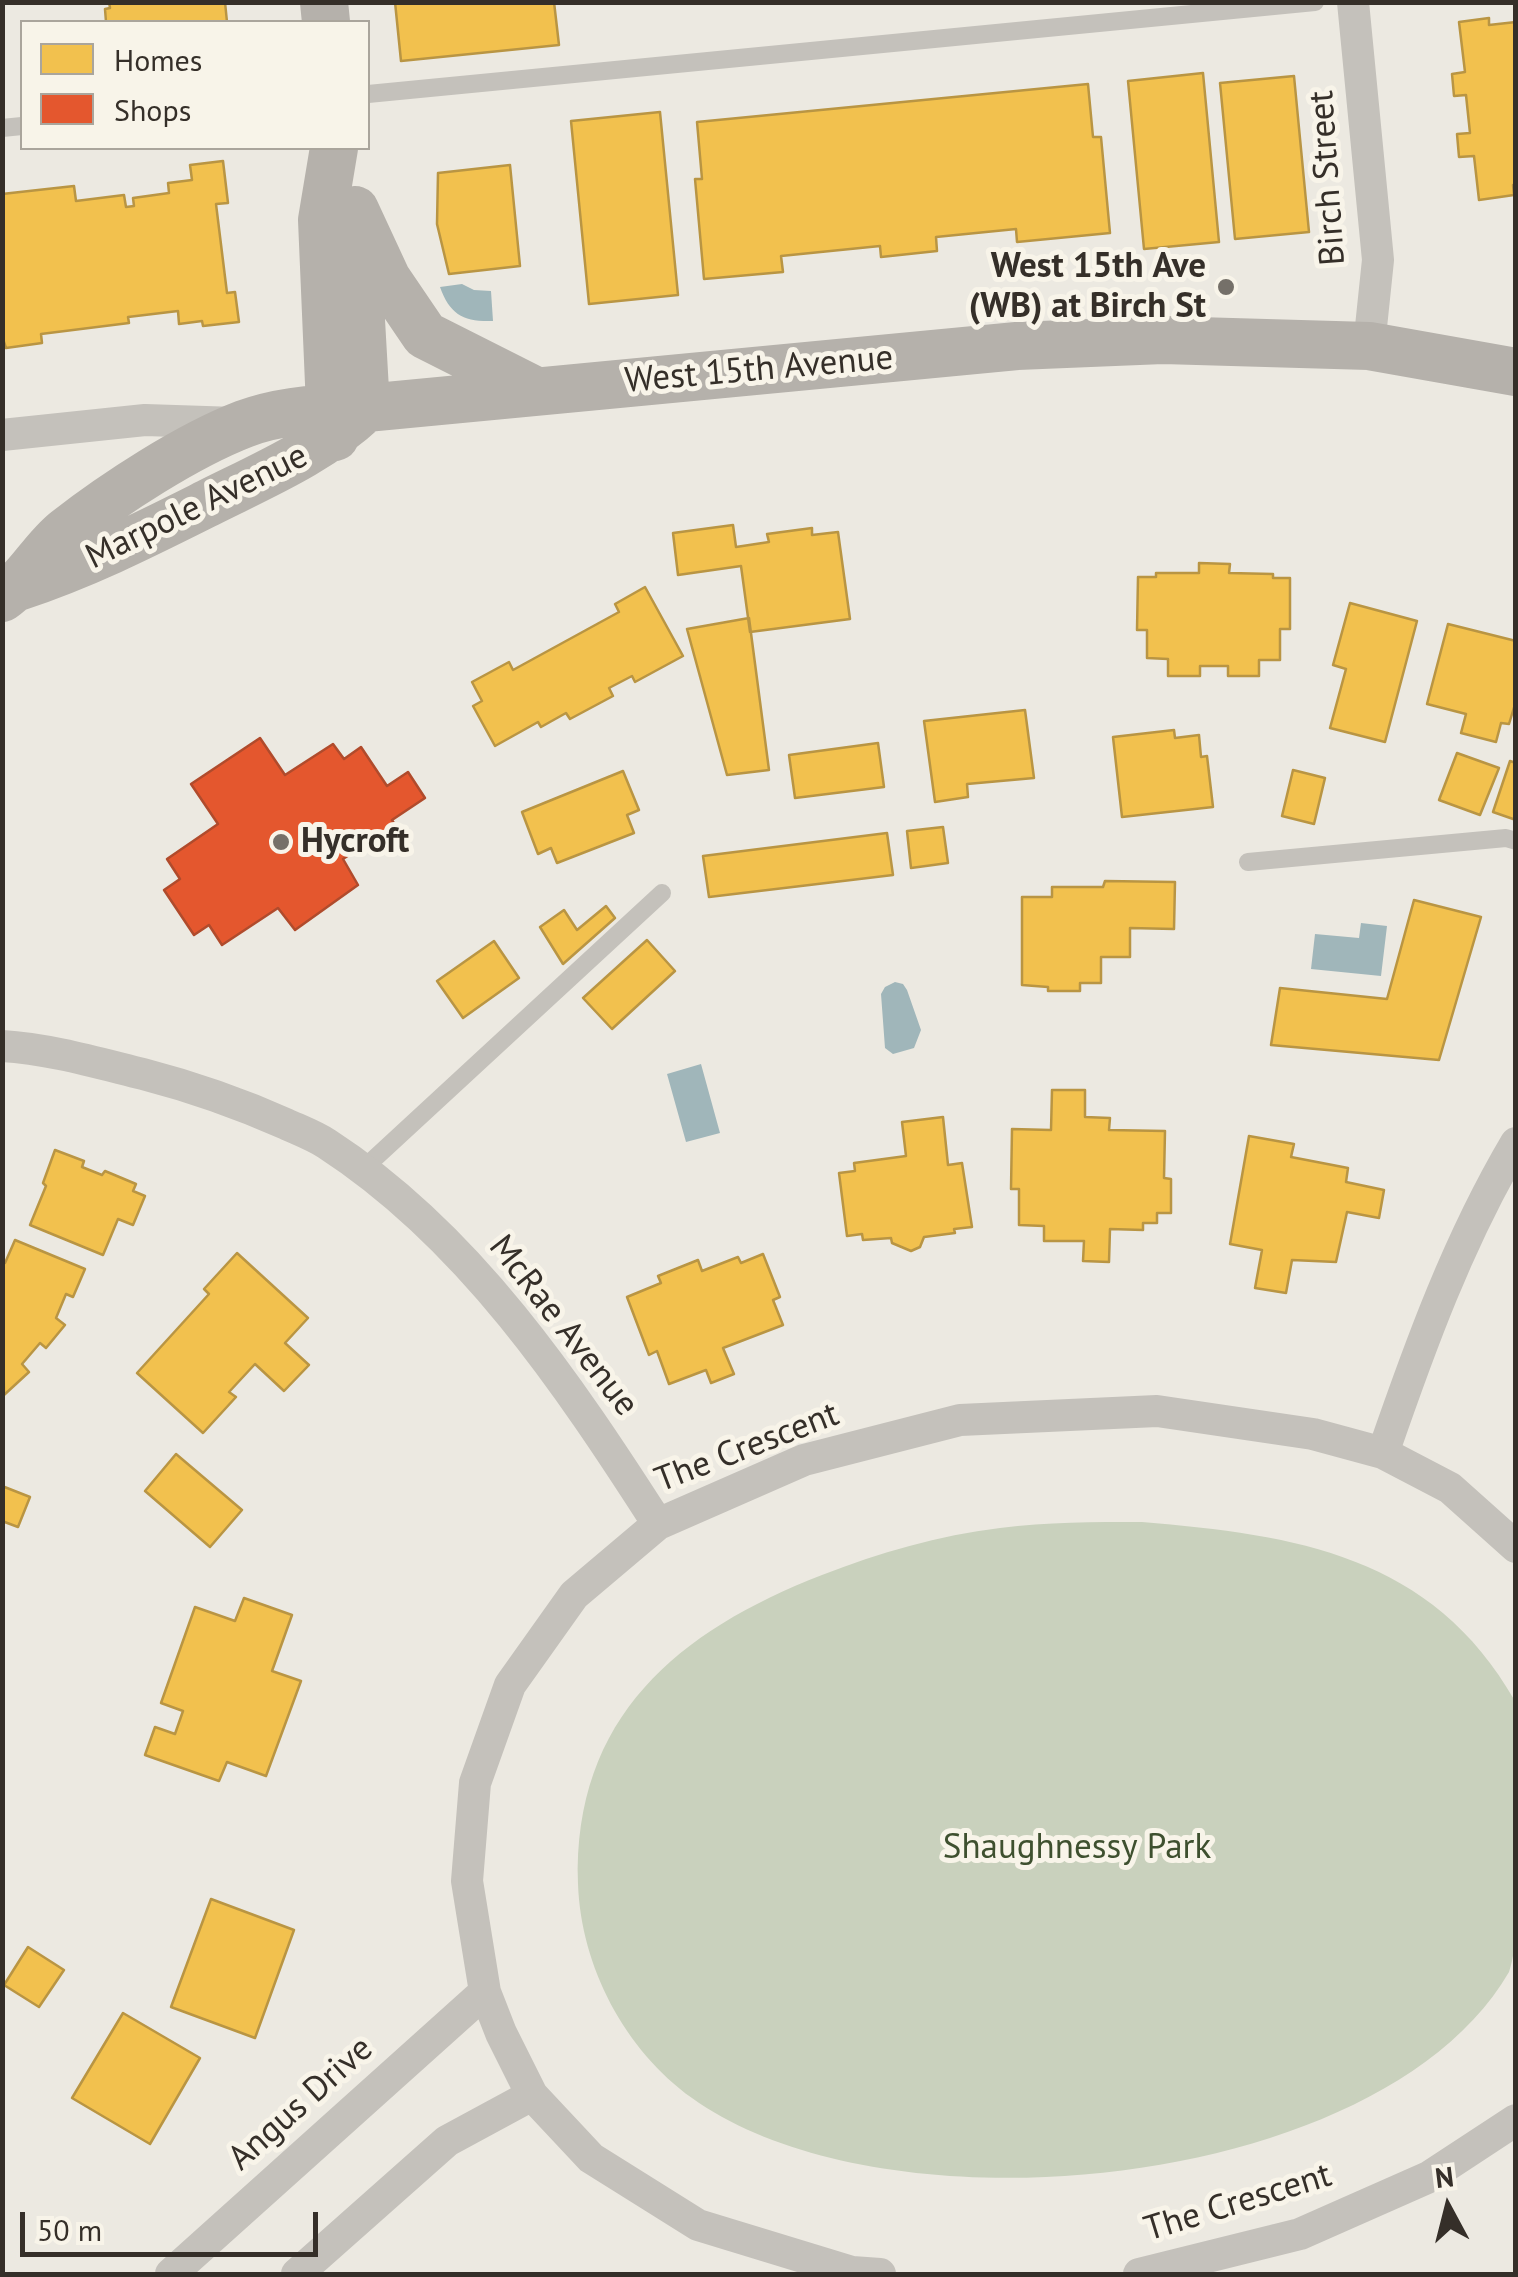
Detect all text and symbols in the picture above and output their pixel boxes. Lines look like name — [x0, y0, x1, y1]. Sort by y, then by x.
legend — [20, 20, 370, 150]
text: Homes — [114, 40, 202, 79]
street label: Birch Street — [1301, 89, 1355, 267]
text: Shops — [114, 90, 191, 129]
place label: West 15th Ave (WB) at Birch St — [969, 246, 1206, 328]
marker: West 15th Ave (WB) at Birch St — [1215, 276, 1237, 298]
street label: West 15th Avenue — [623, 337, 895, 403]
street label: Marpole Avenue — [79, 435, 315, 579]
place label: Hycroft — [301, 821, 409, 863]
marker: Hycroft — [270, 831, 292, 853]
street label: McRae Avenue — [479, 1227, 647, 1425]
street label: The Crescent — [649, 1394, 845, 1502]
park label: Shaughnessy Park — [943, 1827, 1211, 1869]
street label: Angus Drive — [220, 2028, 382, 2180]
street label: The Crescent — [1139, 2155, 1337, 2251]
north arrow — [1398, 2157, 1498, 2257]
text: N — [1433, 2157, 1456, 2196]
scale bar — [25, 2192, 322, 2254]
text: 50 m — [37, 2210, 102, 2249]

